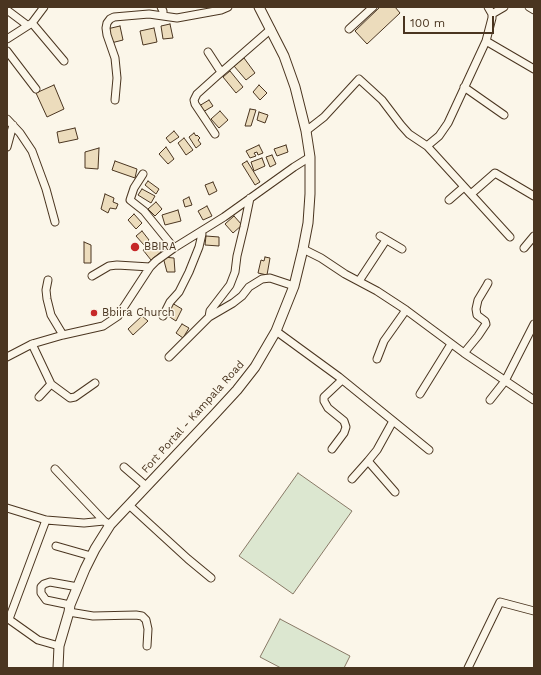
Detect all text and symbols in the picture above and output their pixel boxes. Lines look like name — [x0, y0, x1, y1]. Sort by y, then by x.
scale bar — [405, 8, 496, 34]
text: 100 m — [410, 16, 445, 30]
place label: BBIRA — [144, 240, 176, 254]
marker: BBIRA — [129, 241, 141, 253]
place label: Bbiira Church — [102, 306, 175, 320]
marker: Bbiira Church — [89, 308, 99, 318]
street label: Fort Portal - Kampala Road — [139, 358, 247, 476]

